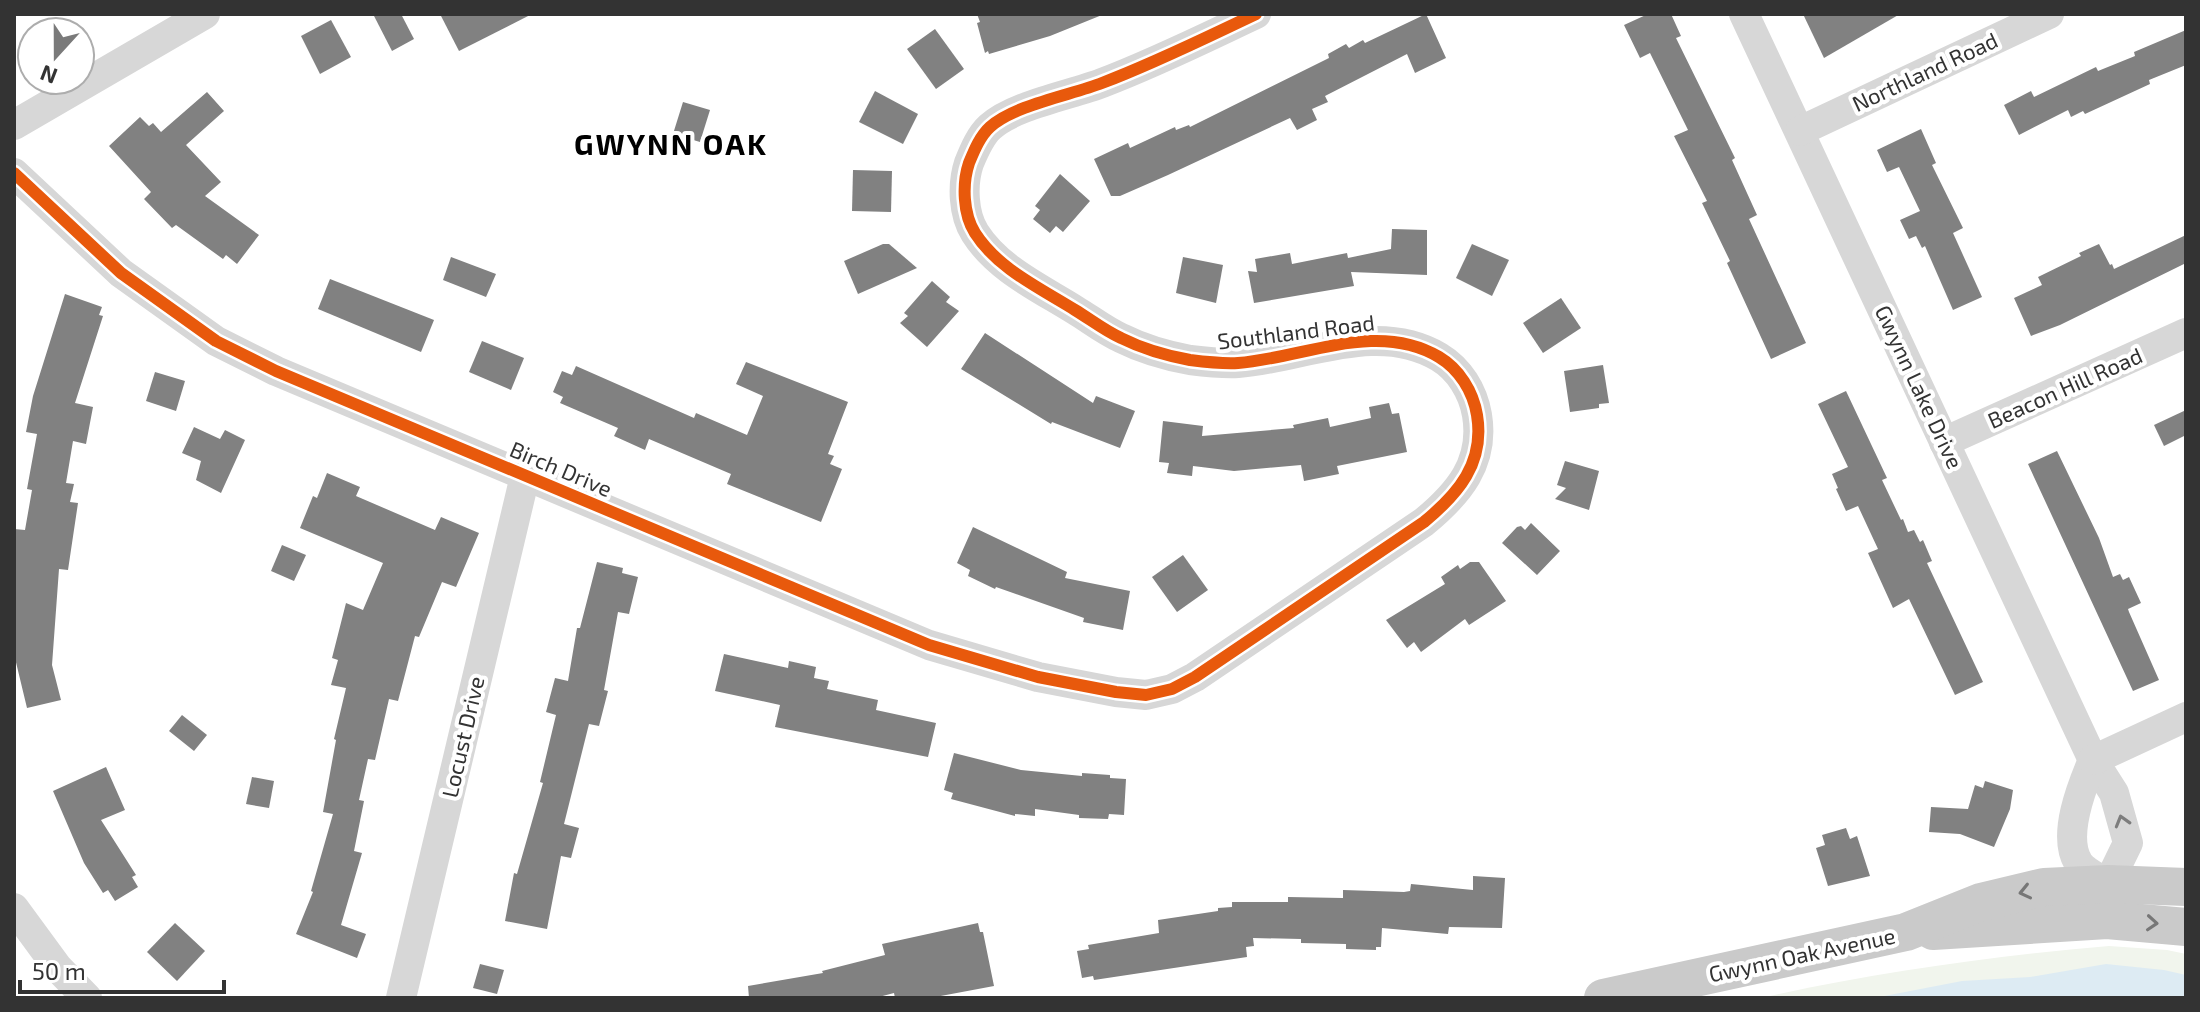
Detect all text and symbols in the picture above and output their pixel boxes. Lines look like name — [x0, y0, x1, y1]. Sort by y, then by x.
north arrow — [16, 16, 96, 96]
street label: Northland Road — [1848, 26, 2001, 116]
text: N — [36, 61, 61, 91]
district label: GWYNN OAK — [574, 125, 768, 161]
street label: Gwynn Lake Drive — [1871, 301, 1969, 472]
street label: Southland Road — [1216, 308, 1376, 354]
street label: Beacon Hill Road — [1983, 341, 2146, 433]
street label: Birch Drive — [506, 435, 616, 501]
street label: Locust Drive — [435, 674, 489, 800]
one-way arrow — [2115, 814, 2131, 828]
one-way arrow — [2018, 882, 2032, 899]
one-way arrow — [2146, 914, 2159, 931]
street label: Gwynn Oak Avenue — [1706, 922, 1897, 986]
scale bar — [20, 944, 224, 994]
text: 50 m — [32, 956, 86, 985]

